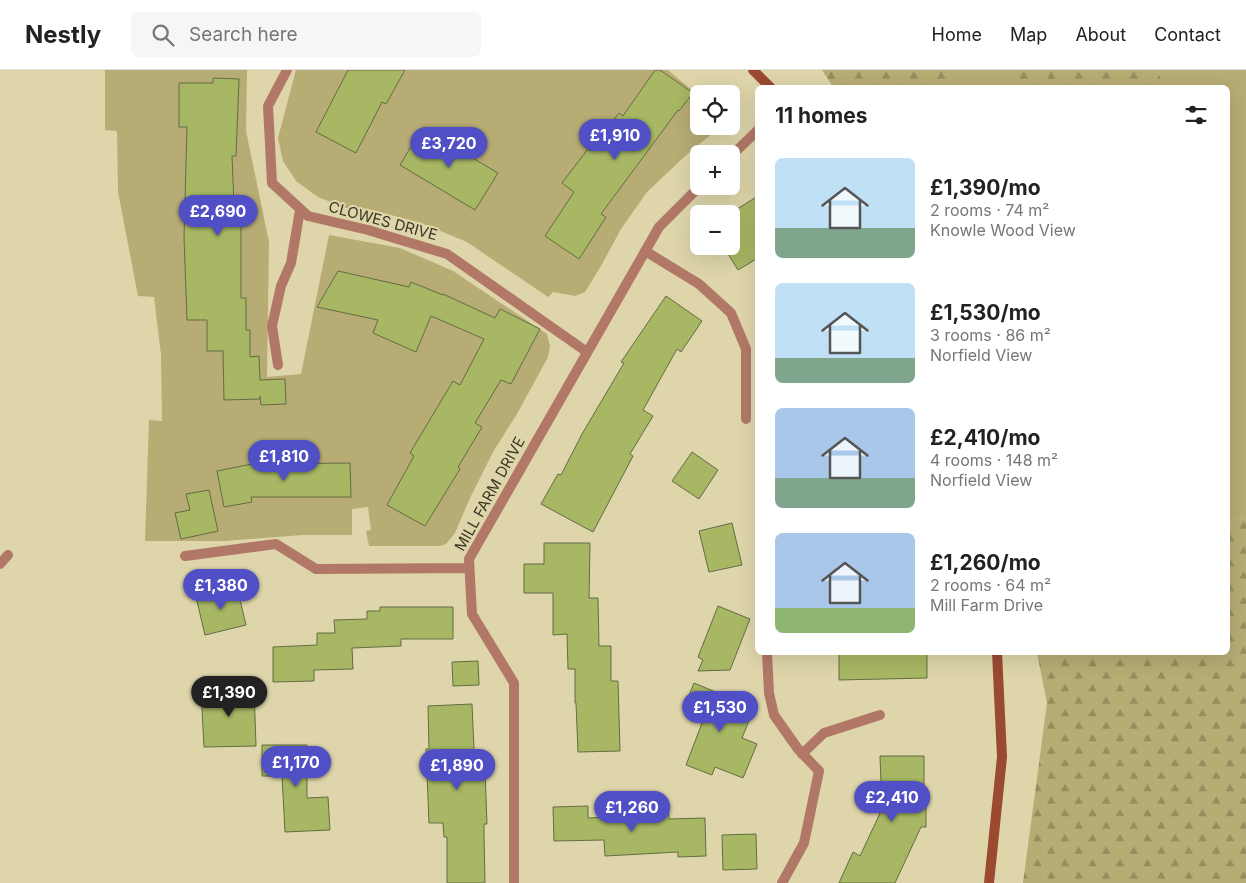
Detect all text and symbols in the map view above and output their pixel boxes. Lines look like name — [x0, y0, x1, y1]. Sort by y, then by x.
search box — [131, 12, 481, 57]
text: Nestly — [25, 20, 101, 49]
icon: search — [149, 21, 177, 49]
text: Search here — [189, 23, 298, 46]
text: Home — [932, 24, 982, 45]
text: Map — [1010, 24, 1047, 45]
text: About — [1075, 24, 1126, 45]
text: Contact — [1154, 24, 1221, 45]
map controls — [690, 85, 740, 255]
button: locate — [690, 85, 740, 135]
icon: filters — [1182, 101, 1210, 129]
text: 11 homes — [775, 103, 867, 128]
pin: £1,910 — [574, 118, 656, 161]
text: £1,910 — [590, 125, 640, 145]
pin: £3,720 — [408, 126, 490, 169]
text: £3,720 — [421, 133, 477, 153]
button: + — [690, 145, 740, 195]
text: £1,390/mo — [930, 175, 1041, 200]
icon: home — [815, 178, 875, 238]
pin: £2,690 — [177, 194, 259, 237]
street label: CLOWES DRIVE — [327, 197, 440, 244]
text: 2 rooms · 74 m² — [930, 200, 1049, 220]
text: £2,690 — [190, 201, 246, 221]
button: − — [690, 205, 740, 255]
text: Knowle Wood View — [930, 220, 1076, 240]
text: £1,530/mo — [930, 300, 1041, 325]
icon: home — [815, 303, 875, 363]
text: 3 rooms · 86 m² — [930, 325, 1051, 345]
text: Norfield View — [930, 345, 1032, 365]
text: £2,410/mo — [930, 425, 1040, 450]
icon: home — [815, 428, 875, 488]
street label: MILL FARM DRIVE — [450, 433, 529, 554]
pin: £1,810 — [243, 440, 325, 482]
text: £1,810 — [259, 446, 309, 466]
text: 4 rooms · 148 m² — [930, 450, 1058, 470]
text: Norfield View — [930, 470, 1032, 490]
text: £1,260/mo — [930, 550, 1041, 575]
icon: home — [815, 553, 875, 613]
pin: £1,380 — [180, 568, 262, 611]
text: £1,380 — [194, 575, 248, 595]
text: 2 rooms · 64 m² — [930, 575, 1051, 595]
text: Mill Farm Drive — [930, 595, 1043, 615]
pin: £1,390 — [188, 676, 270, 718]
text: £1,390 — [202, 682, 256, 702]
pin: £1,530 — [679, 690, 761, 733]
text: £1,530 — [693, 697, 747, 717]
pin: £1,170 — [255, 746, 337, 788]
pin: £1,890 — [416, 748, 498, 791]
text: £1,170 — [272, 752, 320, 772]
text: £1,890 — [430, 755, 484, 775]
pin: £2,410 — [851, 780, 933, 823]
text: £2,410 — [865, 787, 919, 807]
pin: £1,260 — [591, 790, 673, 833]
text: £1,260 — [605, 797, 659, 817]

